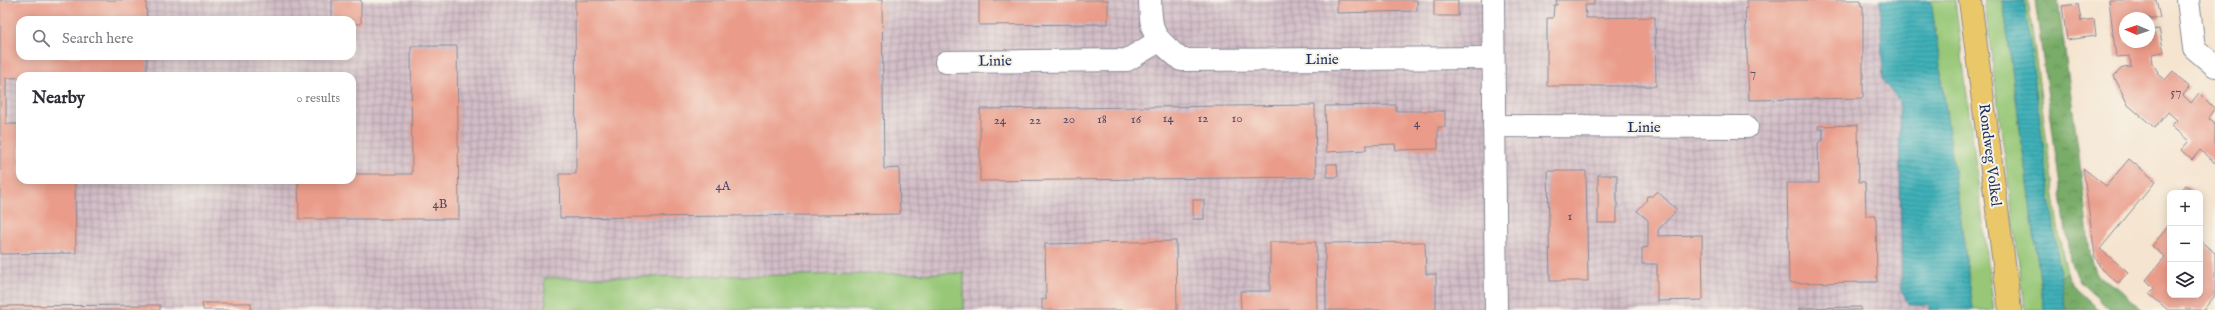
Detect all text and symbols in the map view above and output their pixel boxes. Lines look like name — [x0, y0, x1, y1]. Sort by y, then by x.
north arrow — [2119, 12, 2155, 48]
search box — [16, 16, 356, 60]
icon: search — [30, 27, 52, 49]
text: Search here — [62, 29, 133, 48]
street label: Linie — [1305, 50, 1339, 69]
street label: Linie — [978, 51, 1012, 71]
house number: 7 — [1750, 65, 1756, 82]
house number: 57 — [2171, 84, 2181, 101]
text: Nearby — [32, 88, 85, 109]
text: 0 results — [296, 90, 340, 107]
street label: Rondweg Volkel — [1974, 103, 2006, 208]
house number: 14 — [1162, 110, 1174, 127]
house number: 12 — [1198, 110, 1208, 127]
house number: 10 — [1231, 110, 1243, 127]
house number: 20 — [1063, 111, 1075, 128]
house number: 18 — [1097, 111, 1107, 128]
house number: 16 — [1131, 111, 1142, 128]
house number: 24 — [994, 112, 1007, 129]
house number: 22 — [1029, 112, 1041, 129]
house number: 4 — [1414, 115, 1421, 132]
street label: Linie — [1627, 118, 1661, 137]
house number: 4A — [715, 178, 732, 195]
map controls — [2167, 190, 2203, 298]
button: + — [2167, 190, 2203, 226]
house number: 4B — [433, 196, 448, 213]
house number: 1 — [1568, 208, 1573, 225]
button: − — [2167, 226, 2203, 262]
button: layers — [2167, 262, 2203, 298]

